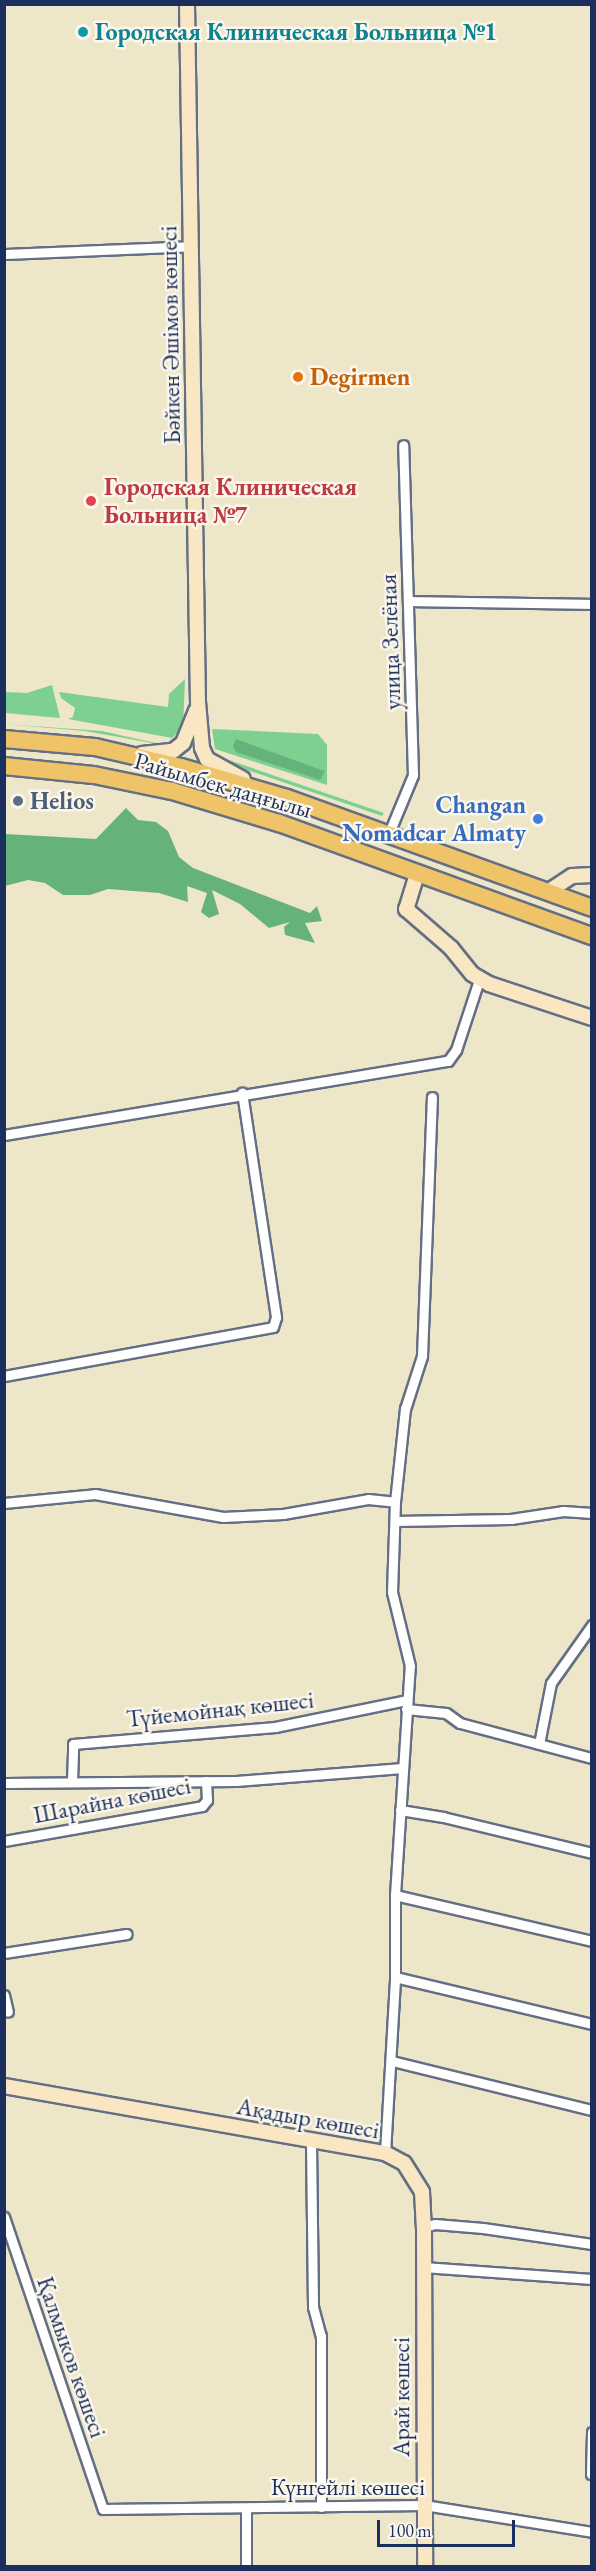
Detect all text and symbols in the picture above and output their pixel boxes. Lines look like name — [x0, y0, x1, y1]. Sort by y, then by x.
place label: Городская Клиническая Больница №1 — [95, 18, 497, 46]
marker: Городская Клиническая Больница №1 — [76, 25, 90, 39]
street label: Бәйкен Әшімов көшесі — [154, 225, 186, 445]
place label: Degirmen — [310, 363, 410, 391]
marker: Degirmen — [291, 370, 305, 384]
place label: Городская Клиническая Больница №7 — [104, 473, 357, 529]
marker: Городская Клиническая Больница №7 — [82, 492, 100, 510]
street label: улица Зелёная — [373, 573, 407, 711]
street label: Райымбек даңғылы — [131, 746, 315, 824]
place label: Helios — [30, 787, 94, 815]
place label: Changan Nomadcar Almaty — [342, 791, 526, 847]
marker: Helios — [11, 794, 25, 808]
marker: Changan Nomadcar Almaty — [531, 812, 545, 826]
street label: Түйемойнақ көшесі — [125, 1685, 315, 1733]
street label: Шарайна көшесі — [31, 1771, 193, 1829]
street label: Ақадыр көшесі — [234, 2091, 382, 2145]
street label: Қалмыков көшесі — [31, 2273, 113, 2441]
street label: Арай көшесі — [387, 2337, 415, 2457]
street label: Күнгейлі көшесі — [271, 2473, 425, 2501]
scale bar — [380, 2508, 518, 2546]
text: 100 m — [388, 2519, 432, 2542]

